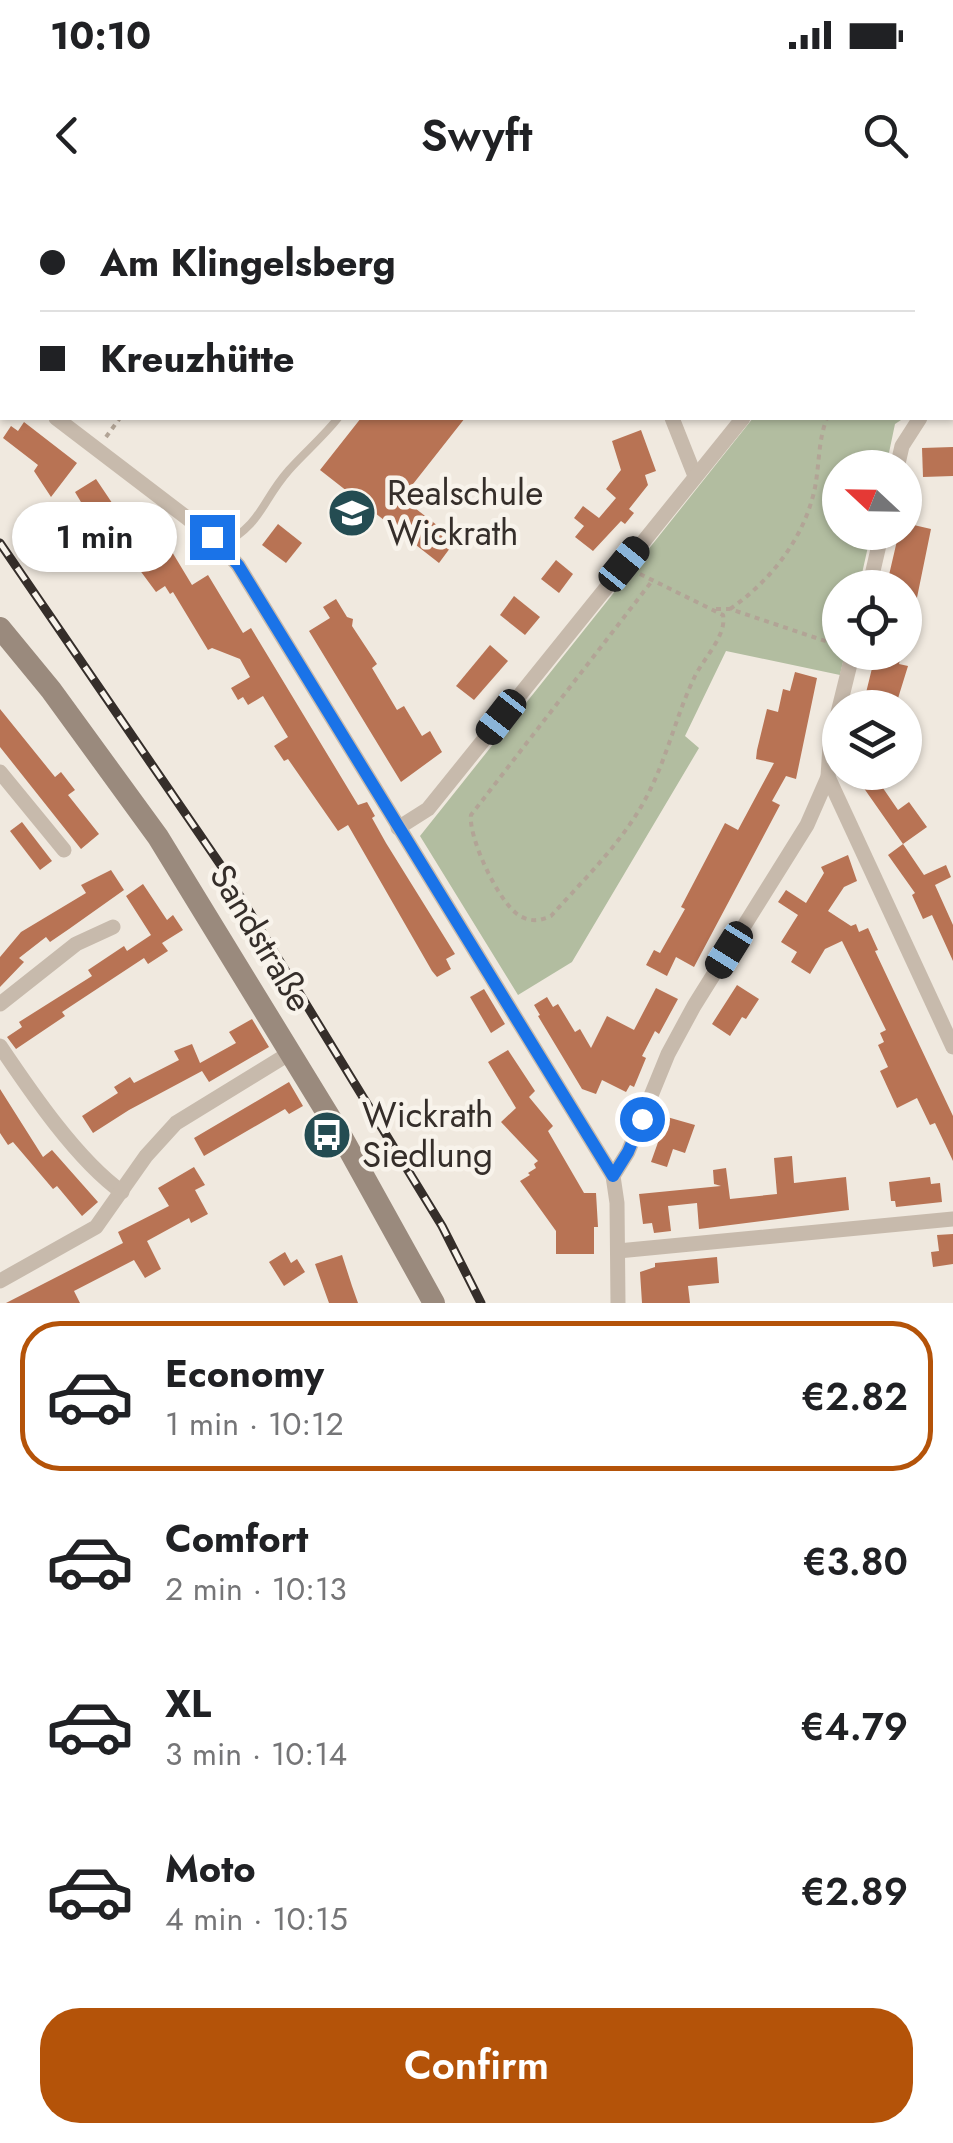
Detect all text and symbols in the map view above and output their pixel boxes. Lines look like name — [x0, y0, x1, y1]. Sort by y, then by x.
text: 10:10 — [50, 8, 151, 63]
text: Swyft — [421, 103, 532, 168]
icon: back — [40, 108, 95, 163]
icon: search — [858, 108, 913, 163]
text: Am Klingelsberg — [100, 235, 396, 290]
text: Kreuzhütte — [100, 331, 295, 386]
north arrow — [822, 450, 922, 550]
map controls — [822, 450, 922, 790]
place label: Realschule Wickrath — [387, 468, 543, 558]
school or university icon: Realschule Wickrath — [326, 487, 378, 539]
callout: 1 min — [12, 502, 177, 572]
text: 1 min — [56, 514, 133, 560]
route end — [190, 515, 235, 560]
car — [593, 531, 655, 597]
button: locate — [822, 570, 922, 670]
car — [471, 684, 531, 750]
button: layers — [822, 690, 922, 790]
street label: Sandstraße — [197, 855, 325, 1021]
car — [700, 917, 758, 983]
place label: Wickrath Siedlung — [362, 1090, 494, 1180]
route start — [620, 1097, 665, 1142]
bus stop icon: Wickrath Siedlung — [301, 1109, 353, 1161]
text: Economy — [165, 1346, 324, 1401]
icon: car — [45, 1351, 135, 1441]
text: €2.82 — [801, 1369, 908, 1424]
text: 1 min · 10:12 — [165, 1401, 344, 1447]
text: Comfort — [165, 1511, 308, 1566]
icon: car — [45, 1516, 135, 1606]
text: €3.80 — [803, 1534, 908, 1589]
text: 2 min · 10:13 — [165, 1566, 347, 1612]
text: XL — [165, 1676, 211, 1731]
icon: car — [45, 1681, 135, 1771]
text: €4.79 — [801, 1699, 908, 1754]
text: 3 min · 10:14 — [165, 1731, 347, 1777]
text: Moto — [165, 1841, 256, 1896]
icon: car — [45, 1846, 135, 1936]
text: €2.89 — [801, 1864, 908, 1919]
text: 4 min · 10:15 — [165, 1896, 348, 1942]
button: Confirm — [40, 2008, 913, 2123]

